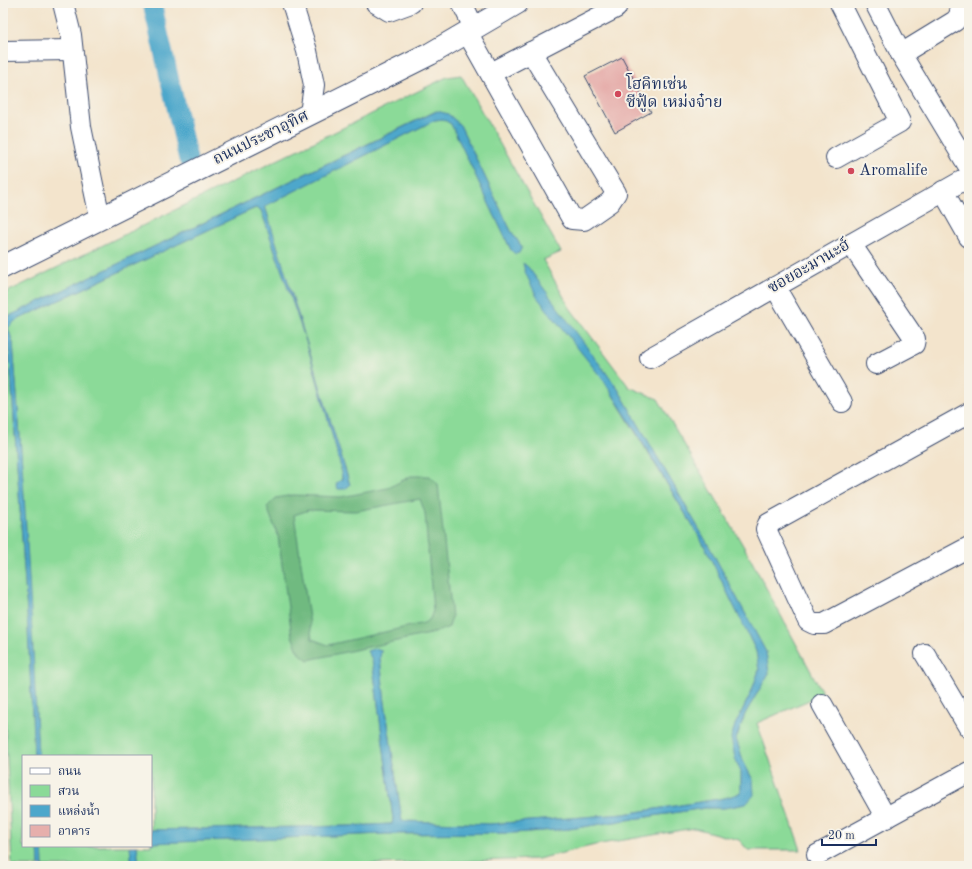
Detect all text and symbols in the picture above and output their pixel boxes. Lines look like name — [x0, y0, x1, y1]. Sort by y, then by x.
place label: โฮคิทเช่น ซีฟู้ด เหม่งจ๋าย — [625, 73, 722, 112]
marker: โฮคิทเช่น ซีฟู้ด เหม่งจ๋าย — [613, 89, 623, 99]
street label: ถนนประชาอุทิศ — [210, 107, 312, 170]
place label: Aromalife — [859, 163, 928, 179]
marker: Aromalife — [846, 166, 856, 176]
street label: ซอยอะมานะฮ์ — [764, 234, 853, 297]
legend — [22, 755, 152, 847]
text: ถนน — [58, 766, 81, 778]
text: สวน — [58, 786, 80, 798]
text: แหล่งน้ำ — [58, 802, 100, 818]
scale bar — [822, 821, 876, 847]
text: อาคาร — [58, 826, 90, 838]
text: 20 m — [828, 830, 855, 842]

